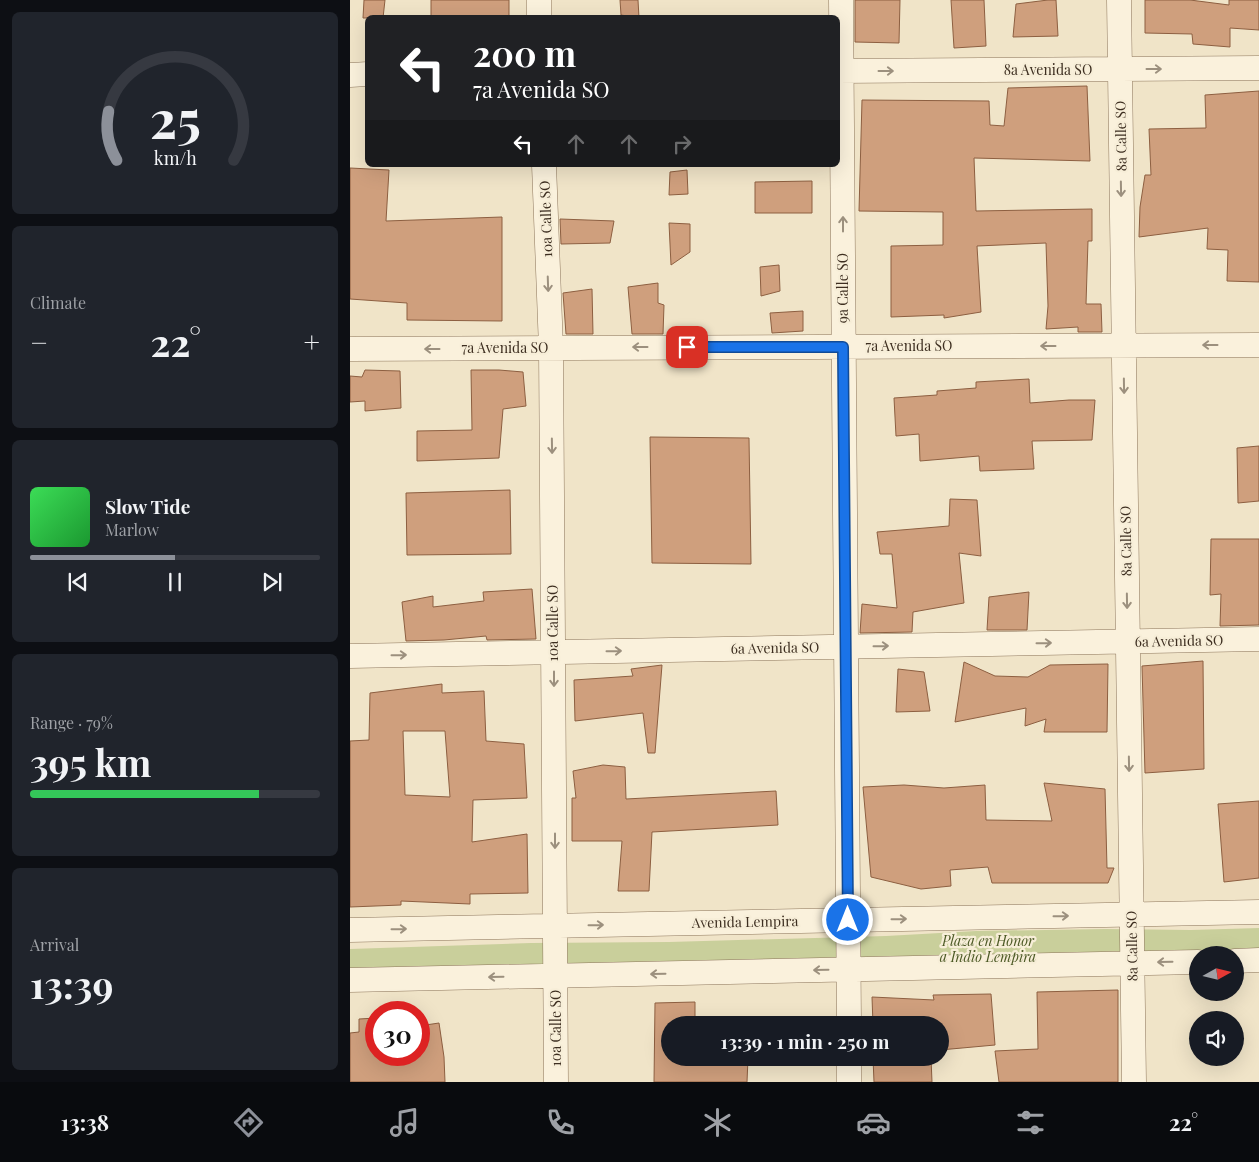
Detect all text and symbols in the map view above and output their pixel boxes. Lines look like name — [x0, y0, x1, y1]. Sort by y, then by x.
text: 200 m — [473, 29, 576, 76]
icon: left — [390, 35, 455, 100]
street label: 8a Avenida SO — [1004, 60, 1092, 79]
one-way arrow — [1145, 64, 1161, 74]
one-way arrow — [878, 66, 894, 76]
text: 7a Avenida SO — [473, 74, 610, 104]
text: 25 — [149, 83, 201, 152]
street label: 8a Calle SO — [1110, 101, 1131, 171]
icon: left — [509, 130, 537, 158]
icon: ahead — [562, 130, 590, 158]
icon: ahead — [615, 130, 643, 158]
icon: right — [668, 130, 696, 158]
text: km/h — [154, 146, 197, 169]
street label: 10a Calle SO — [535, 180, 556, 258]
one-way arrow — [1117, 180, 1126, 196]
one-way arrow — [838, 216, 848, 232]
street label: 9a Calle SO — [833, 253, 852, 323]
one-way arrow — [544, 275, 553, 291]
text: Climate — [30, 292, 86, 313]
text: 22° — [151, 316, 201, 367]
text: − — [30, 323, 48, 360]
text: + — [304, 323, 320, 360]
pin — [666, 326, 708, 368]
icon: arrive — [673, 333, 701, 361]
street label: 7a Avenida SO — [866, 336, 952, 355]
street label: 7a Avenida SO — [462, 338, 548, 357]
one-way arrow — [1203, 340, 1219, 350]
one-way arrow — [1040, 341, 1056, 351]
one-way arrow — [633, 342, 649, 352]
one-way arrow — [424, 344, 440, 353]
one-way arrow — [1119, 378, 1129, 394]
one-way arrow — [547, 438, 556, 454]
text: Slow Tide — [105, 493, 190, 519]
street label: 8a Calle SO — [1115, 506, 1136, 576]
text: Marlow — [105, 519, 159, 540]
icon: previous — [64, 568, 92, 596]
icon: pause — [161, 568, 189, 596]
icon: next — [258, 568, 286, 596]
street label: 10a Calle SO — [543, 585, 562, 661]
one-way arrow — [1122, 592, 1132, 609]
street label: 6a Avenida SO — [1135, 630, 1223, 651]
street label: 6a Avenida SO — [731, 637, 819, 658]
one-way arrow — [1035, 638, 1051, 648]
one-way arrow — [873, 642, 889, 651]
one-way arrow — [605, 646, 621, 656]
one-way arrow — [390, 650, 406, 660]
one-way arrow — [549, 670, 559, 686]
text: Range · 79% — [30, 712, 113, 733]
text: 395 km — [30, 736, 151, 787]
one-way arrow — [1124, 755, 1134, 771]
one-way arrow — [550, 832, 560, 849]
position arrow — [821, 893, 873, 945]
street label: Avenida Lempira — [690, 911, 799, 932]
one-way arrow — [1052, 911, 1069, 921]
street label: 8a Calle SO — [1121, 911, 1142, 981]
one-way arrow — [890, 914, 906, 924]
one-way arrow — [588, 920, 604, 930]
one-way arrow — [390, 924, 406, 934]
park label: Plaza en Honor a Indio Lempira — [940, 931, 1036, 966]
text: Arrival — [30, 934, 79, 955]
north arrow — [1189, 946, 1244, 1001]
map controls — [1189, 946, 1244, 1066]
text: 13:39 — [30, 958, 113, 1009]
one-way arrow — [1157, 958, 1173, 967]
one-way arrow — [813, 965, 830, 975]
one-way arrow — [651, 969, 667, 978]
one-way arrow — [488, 972, 504, 982]
street label: 10a Calle SO — [546, 990, 565, 1066]
speed limit sign: 30 — [365, 1001, 430, 1066]
button: sound — [1189, 1011, 1244, 1066]
text: 13:39 · 1 min · 250 m — [721, 1028, 889, 1054]
icon: directions — [231, 1105, 266, 1140]
icon: music — [387, 1105, 422, 1140]
icon: phone — [543, 1105, 578, 1140]
icon: climate — [700, 1105, 735, 1140]
icon: car — [856, 1105, 891, 1140]
icon: filters — [1013, 1105, 1048, 1140]
text: 13:38 — [61, 1107, 109, 1137]
text: 22° — [1169, 1107, 1198, 1137]

